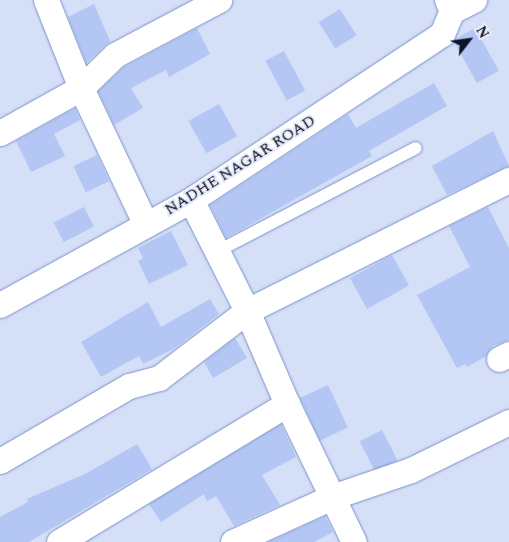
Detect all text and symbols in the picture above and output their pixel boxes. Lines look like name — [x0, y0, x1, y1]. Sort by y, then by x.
north arrow — [444, 15, 494, 65]
text: N — [470, 22, 494, 42]
street label: NADHE NAGAR ROAD — [161, 111, 319, 219]

